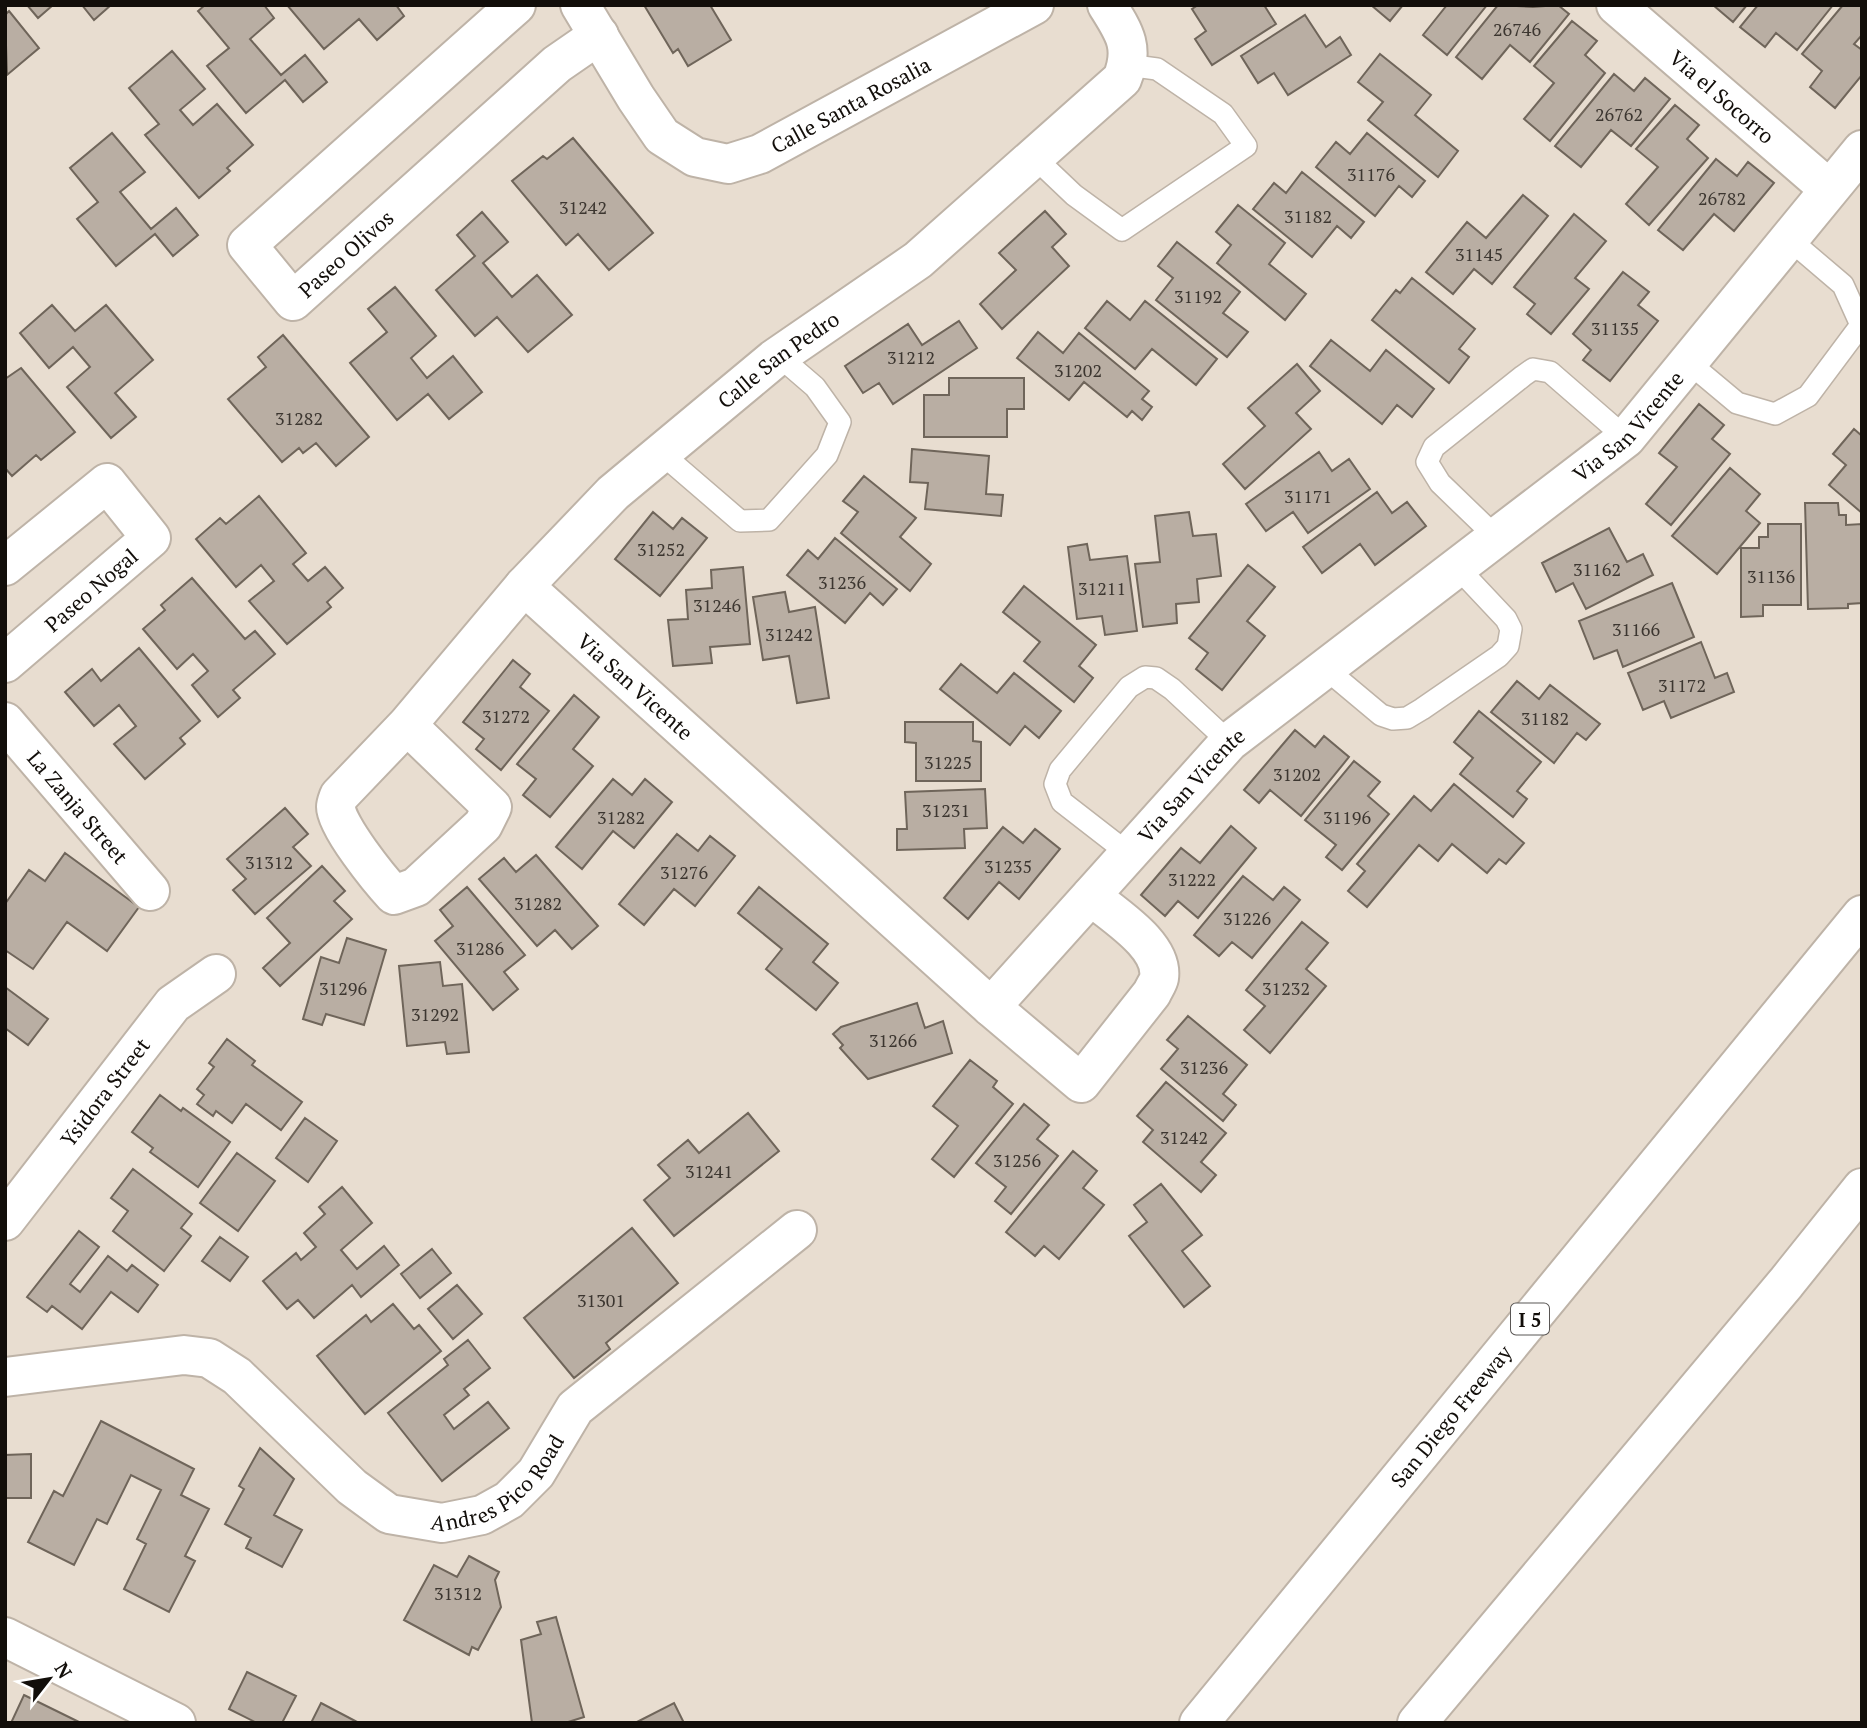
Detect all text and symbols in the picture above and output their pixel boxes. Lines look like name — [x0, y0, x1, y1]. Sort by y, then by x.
house number: 26746 — [1493, 17, 1541, 41]
street label: Via el Socorro — [1664, 43, 1780, 150]
street label: Calle Santa Rosalia — [766, 50, 936, 160]
house number: 26762 — [1595, 102, 1643, 126]
house number: 31176 — [1347, 162, 1395, 186]
house number: 26782 — [1698, 186, 1746, 210]
house number: 31242 — [559, 195, 607, 219]
street label: Paseo Olivos — [292, 203, 399, 304]
house number: 31182 — [1284, 204, 1332, 228]
house number: 31145 — [1455, 242, 1503, 266]
house number: 31192 — [1174, 284, 1222, 308]
street label: Calle San Pedro — [711, 304, 844, 414]
house number: 31135 — [1591, 316, 1639, 340]
house number: 31212 — [887, 345, 935, 369]
house number: 31202 — [1054, 358, 1102, 382]
street label: Via San Vicente — [1567, 365, 1690, 488]
house number: 31282 — [275, 406, 323, 430]
house number: 31171 — [1284, 484, 1332, 508]
house number: 31252 — [637, 537, 685, 561]
street label: Paseo Nogal — [39, 542, 143, 638]
house number: 31162 — [1573, 557, 1621, 581]
house number: 31136 — [1747, 564, 1795, 588]
house number: 31236 — [818, 570, 866, 594]
house number: 31211 — [1078, 576, 1126, 600]
house number: 31246 — [693, 593, 741, 617]
house number: 31166 — [1612, 617, 1660, 641]
house number: 31242 — [765, 622, 813, 646]
street label: Via San Vicente — [572, 627, 699, 746]
house number: 31172 — [1658, 673, 1706, 697]
house number: 31272 — [482, 704, 530, 728]
house number: 31182 — [1521, 706, 1569, 730]
street label: Via San Vicente — [1131, 721, 1250, 849]
street label: La Zanja Street — [21, 744, 135, 870]
house number: 31225 — [924, 750, 972, 774]
house number: 31202 — [1273, 762, 1321, 786]
house number: 31231 — [922, 798, 970, 822]
house number: 31282 — [597, 805, 645, 829]
house number: 31196 — [1323, 805, 1371, 829]
house number: 31312 — [245, 850, 293, 874]
house number: 31235 — [984, 854, 1032, 878]
house number: 31276 — [660, 860, 708, 884]
house number: 31222 — [1168, 867, 1216, 891]
house number: 31282 — [514, 891, 562, 915]
house number: 31226 — [1223, 906, 1271, 930]
house number: 31286 — [456, 936, 504, 960]
house number: 31296 — [319, 976, 367, 1000]
house number: 31232 — [1262, 976, 1310, 1000]
house number: 31292 — [411, 1002, 459, 1026]
house number: 31266 — [869, 1028, 917, 1052]
street label: Ysidora Street — [54, 1032, 156, 1152]
house number: 31236 — [1180, 1055, 1228, 1079]
house number: 31242 — [1160, 1125, 1208, 1149]
house number: 31256 — [993, 1148, 1041, 1172]
house number: 31241 — [685, 1159, 733, 1183]
house number: 31301 — [577, 1288, 625, 1312]
road number: I 5 — [1511, 1303, 1549, 1334]
street label: San Diego Freeway — [1384, 1339, 1518, 1493]
street label: Andres Pico Road — [429, 1429, 570, 1538]
house number: 31312 — [434, 1581, 482, 1605]
north arrow — [14, 1644, 84, 1714]
text: N — [50, 1657, 79, 1683]

